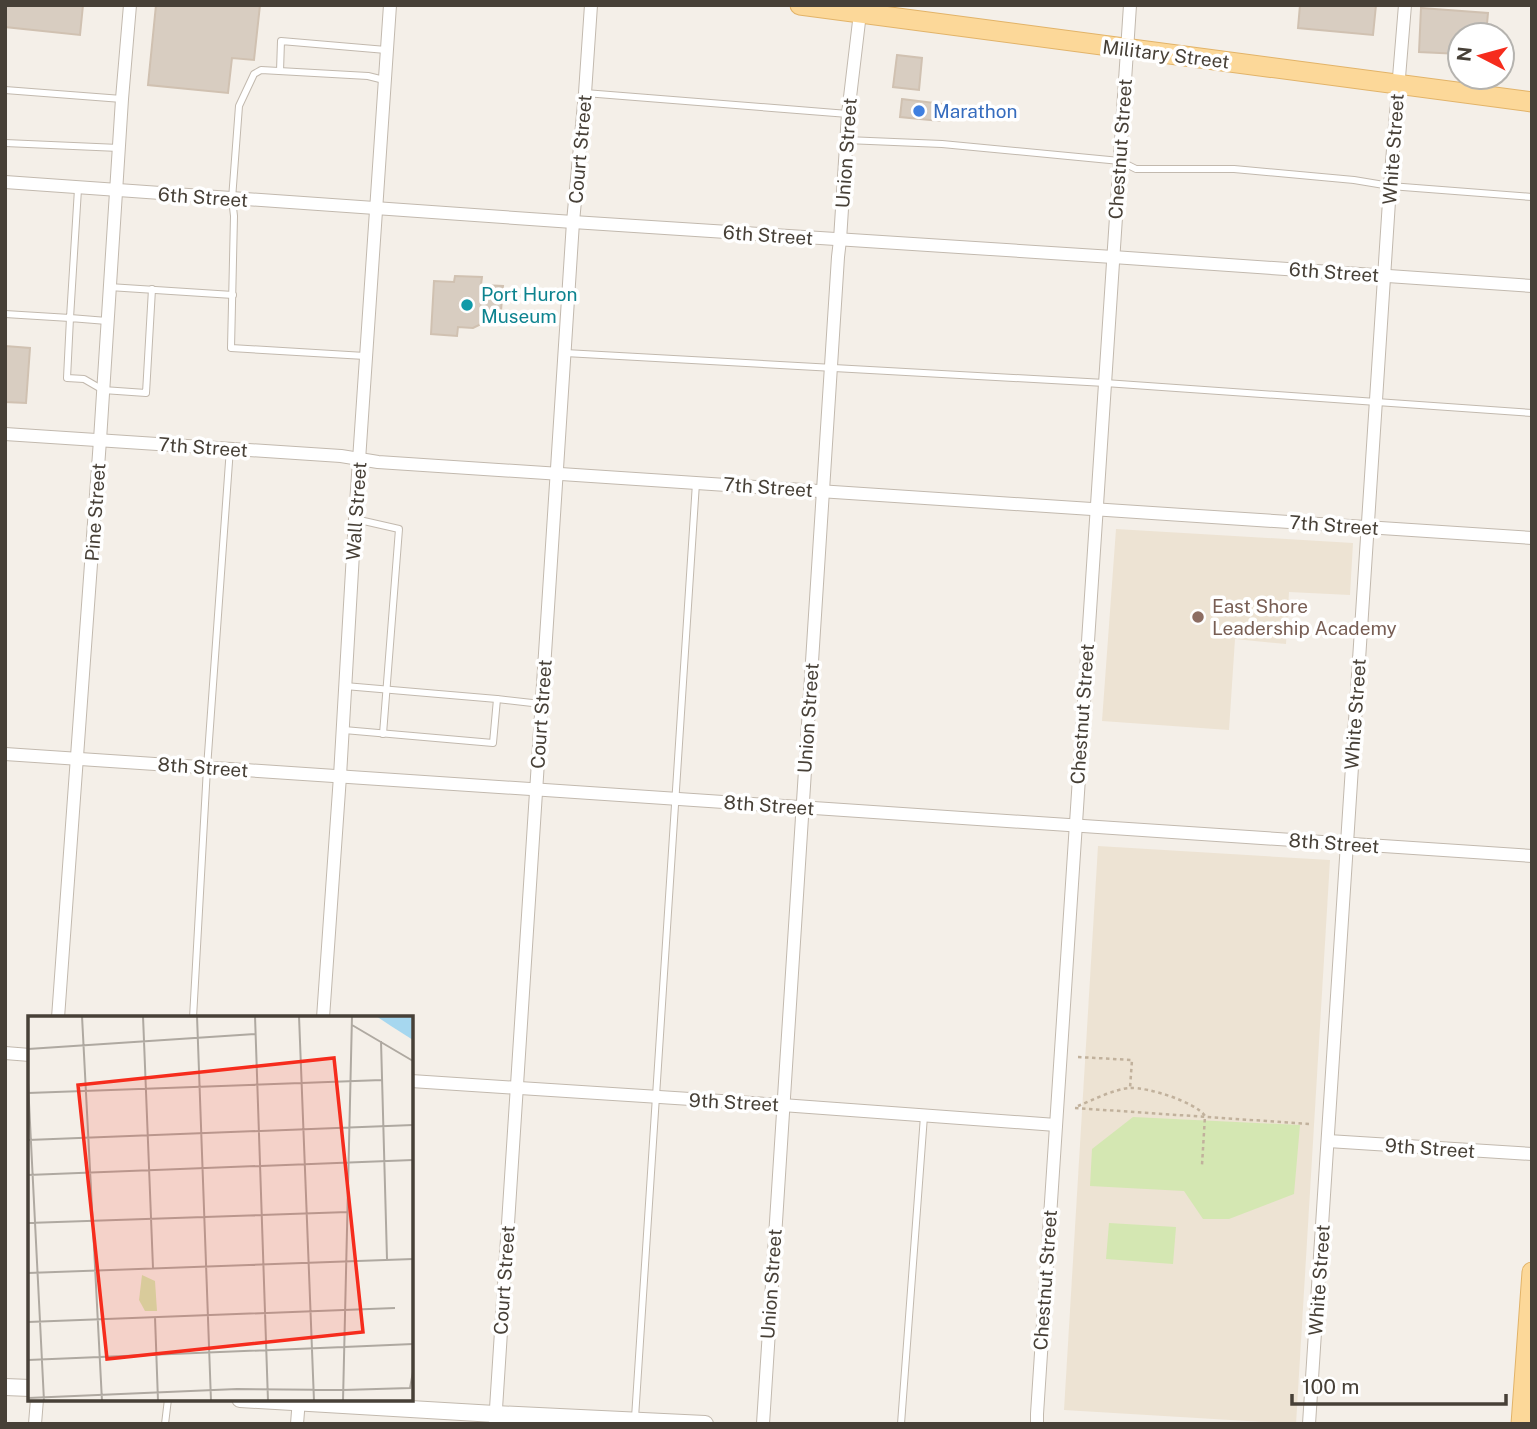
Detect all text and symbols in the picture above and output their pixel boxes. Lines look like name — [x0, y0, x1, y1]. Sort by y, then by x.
north arrow — [1446, 21, 1516, 91]
street label: Military Street — [1101, 35, 1231, 73]
text: N — [1452, 46, 1476, 63]
street label: Chestnut Street — [1104, 78, 1136, 220]
street label: Court Street — [564, 93, 596, 205]
street label: White Street — [1378, 93, 1408, 205]
street label: Union Street — [831, 97, 861, 209]
place label: Marathon — [933, 100, 1018, 122]
marker: Marathon — [911, 103, 927, 119]
street label: 6th Street — [157, 183, 249, 211]
street label: 6th Street — [722, 221, 814, 249]
street label: 6th Street — [1288, 258, 1380, 286]
place label: Port Huron Museum — [481, 283, 578, 327]
marker: Port Huron Museum — [459, 297, 475, 313]
street label: 7th Street — [157, 433, 249, 461]
street label: Wall Street — [342, 461, 370, 561]
street label: Pine Street — [81, 462, 109, 562]
street label: 7th Street — [722, 473, 814, 501]
street label: 7th Street — [1288, 511, 1380, 539]
place label: East Shore Leadership Academy — [1212, 595, 1397, 639]
marker: East Shore Leadership Academy — [1190, 609, 1206, 625]
street label: Chestnut Street — [1066, 643, 1098, 785]
street label: White Street — [1340, 658, 1370, 770]
street label: Court Street — [526, 659, 556, 769]
street label: Union Street — [793, 662, 823, 774]
street label: 8th Street — [157, 753, 249, 781]
street label: 8th Street — [723, 791, 815, 819]
street label: 8th Street — [1288, 829, 1380, 857]
inset map — [28, 1016, 413, 1401]
street label: 9th Street — [688, 1089, 780, 1115]
street label: 9th Street — [1384, 1134, 1476, 1162]
street label: Chestnut Street — [1029, 1209, 1061, 1351]
street label: White Street — [1304, 1224, 1334, 1336]
street label: Court Street — [489, 1225, 519, 1335]
street label: Union Street — [756, 1228, 786, 1340]
scale bar — [1292, 1362, 1506, 1406]
text: 100 m — [1302, 1374, 1359, 1399]

